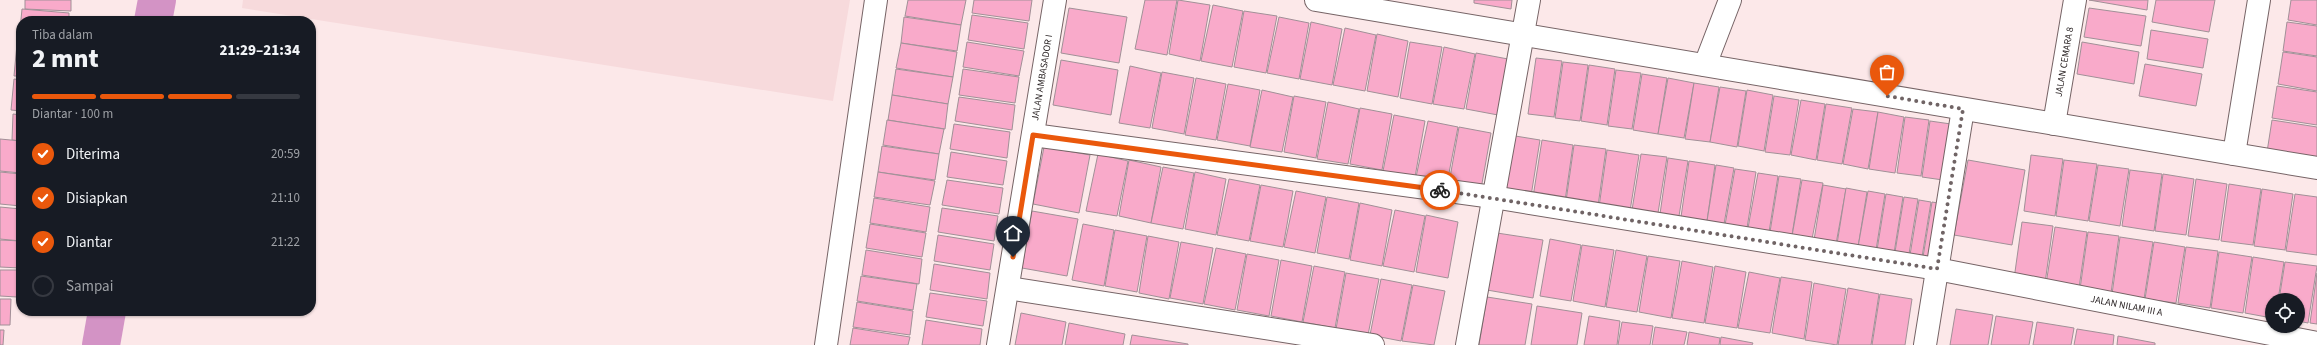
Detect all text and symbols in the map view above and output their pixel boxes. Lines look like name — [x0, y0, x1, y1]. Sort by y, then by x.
text: Tiba dalam — [32, 26, 93, 44]
street label: JALAN CEMARA 8 — [2052, 26, 2077, 98]
street label: JALAN AMBASADOR I — [1028, 34, 1056, 122]
text: 2 mnt — [32, 40, 99, 77]
text: 21:29–21:34 — [219, 40, 300, 61]
pin — [1870, 55, 1904, 96]
icon: bag — [1876, 61, 1898, 83]
text: Diantar · 100 m — [32, 105, 113, 123]
icon: check — [32, 143, 54, 165]
text: Diterima — [66, 144, 120, 165]
text: 20:59 — [271, 145, 300, 163]
courier — [1420, 170, 1460, 210]
icon: bike — [1429, 179, 1451, 201]
icon: check — [32, 187, 54, 209]
text: Disiapkan — [66, 188, 128, 209]
text: 21:10 — [271, 189, 300, 207]
pin — [996, 216, 1030, 257]
icon: home — [1002, 222, 1024, 244]
icon: check — [32, 231, 54, 253]
text: Diantar — [66, 232, 112, 253]
text: 21:22 — [271, 233, 300, 251]
text: Sampai — [66, 276, 113, 297]
street label: JALAN NILAM III A — [2089, 292, 2164, 320]
map controls — [2265, 293, 2305, 333]
button: locate — [2265, 293, 2305, 333]

